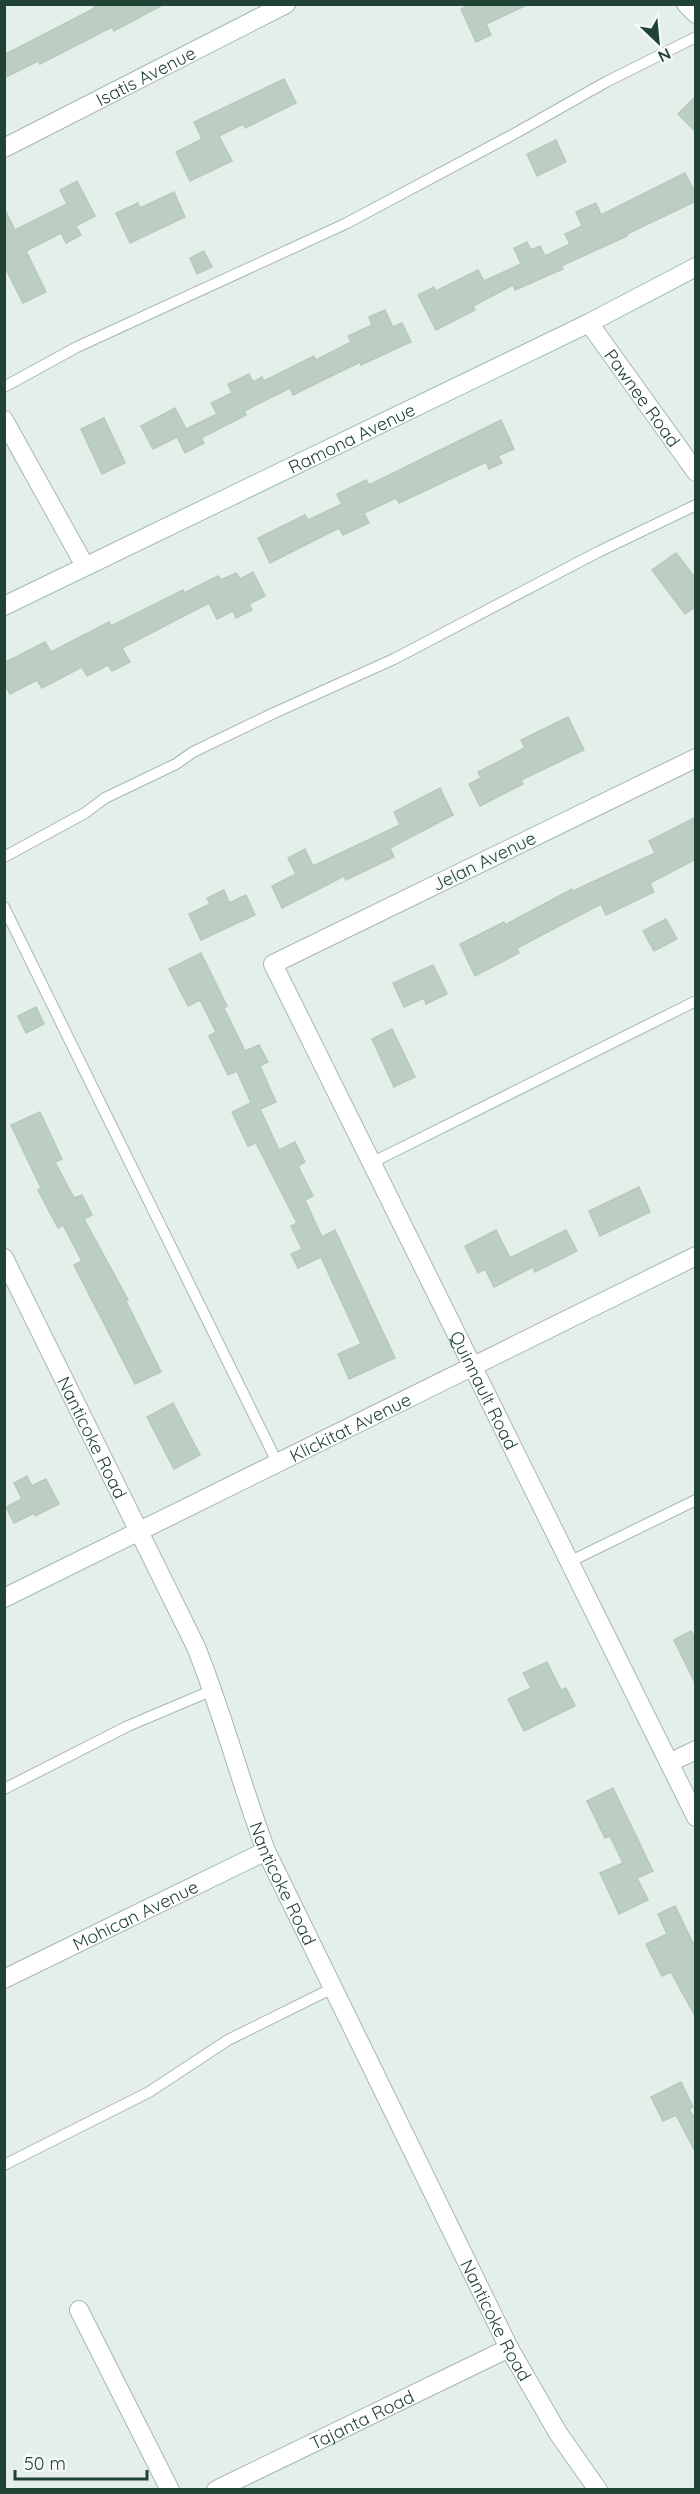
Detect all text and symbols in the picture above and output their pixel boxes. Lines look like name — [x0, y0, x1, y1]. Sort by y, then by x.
north arrow — [628, 12, 688, 72]
street label: Isatis Avenue — [92, 41, 199, 111]
text: N — [655, 44, 674, 67]
street label: Pawnee Road — [600, 344, 686, 451]
street label: Ramona Avenue — [284, 397, 419, 478]
street label: Jelan Avenue — [428, 826, 540, 896]
street label: Quinnault Road — [445, 1327, 523, 1453]
street label: Nanticoke Road — [53, 1372, 132, 1502]
street label: Klickitat Avenue — [285, 1387, 415, 1467]
street label: Nanticoke Road — [245, 1819, 322, 1949]
street label: Mohican Avenue — [69, 1875, 202, 1955]
street label: Nanticoke Road — [456, 2255, 537, 2385]
street label: Tajanta Road — [306, 2384, 418, 2454]
scale bar — [15, 2443, 147, 2481]
text: 50 m — [24, 2452, 66, 2475]

